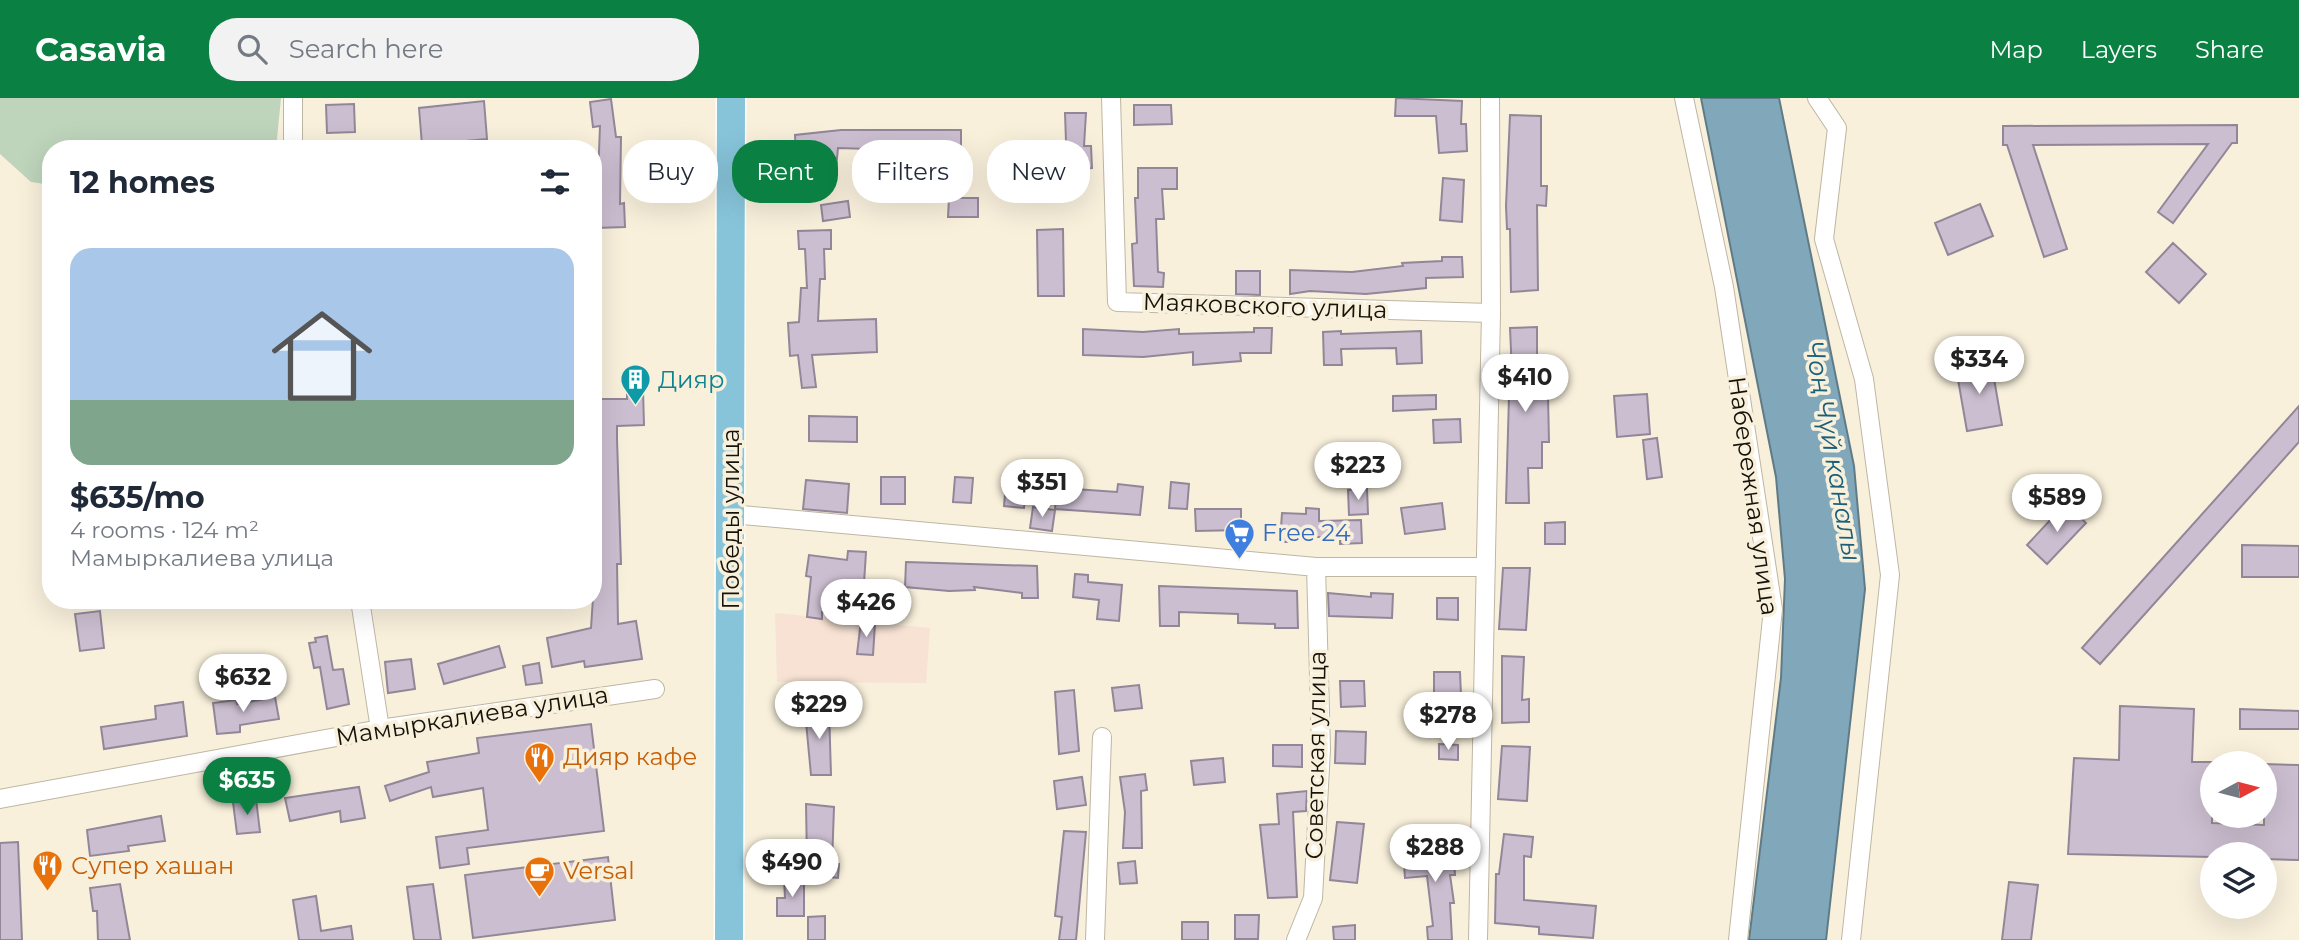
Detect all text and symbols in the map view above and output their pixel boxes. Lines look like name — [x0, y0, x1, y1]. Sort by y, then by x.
search box — [209, 18, 699, 81]
text: Casavia — [35, 29, 167, 69]
icon: search — [233, 30, 271, 68]
text: Search here — [289, 33, 443, 65]
text: Map — [1989, 35, 2043, 64]
text: Layers — [2081, 35, 2157, 64]
text: Share — [2195, 35, 2264, 64]
chip: Buy — [623, 140, 718, 203]
chip: Rent — [732, 140, 838, 203]
chip: Filters — [852, 140, 973, 203]
chip: New — [987, 140, 1090, 203]
icon: filters — [536, 163, 574, 201]
text: 12 homes — [70, 164, 215, 201]
street label: Маяковского улица — [1142, 287, 1388, 324]
icon: home — [259, 293, 385, 419]
pin: $334 — [1938, 336, 2020, 396]
water label: Чоң Чүй каналы — [1798, 338, 1868, 564]
text: $334 — [1950, 345, 2008, 373]
pin: $410 — [1484, 354, 1566, 414]
building icon: Дияр — [618, 363, 652, 407]
text: $410 — [1498, 363, 1552, 391]
place label: Дияр — [658, 365, 725, 394]
street label: Набережная улица — [1722, 375, 1785, 617]
street label: Победы улица — [716, 428, 745, 610]
pin: $223 — [1317, 442, 1399, 502]
text: $223 — [1330, 451, 1386, 479]
pin: $351 — [1001, 460, 1083, 519]
text: $351 — [1017, 468, 1067, 496]
pin: $589 — [2016, 474, 2098, 534]
text: $635/mo — [70, 479, 205, 516]
text: $589 — [2028, 483, 2086, 511]
text: 4 rooms · 124 m² — [70, 516, 259, 544]
supermarket icon: Free 24 — [1222, 516, 1256, 560]
place label: Free 24 — [1262, 518, 1351, 547]
text: Мамыркалиева улица — [70, 544, 334, 572]
pin: $426 — [825, 580, 907, 639]
text: $426 — [837, 588, 895, 616]
street label: Советская улица — [1299, 650, 1332, 859]
pin: $632 — [202, 654, 284, 714]
text: $632 — [215, 663, 271, 691]
street label: Мамыркалиева улица — [334, 680, 610, 751]
pin: $229 — [778, 682, 860, 741]
text: $229 — [791, 690, 847, 718]
pin: $278 — [1407, 692, 1489, 752]
text: $278 — [1419, 701, 1477, 729]
restaurant icon: Дияр кафе — [523, 740, 557, 784]
place label: Дияр кафе — [563, 742, 697, 771]
north arrow — [2200, 751, 2277, 828]
map controls — [2200, 751, 2277, 919]
pin: $635 — [206, 758, 288, 817]
text: $635 — [219, 766, 275, 794]
pin: $288 — [1394, 824, 1476, 884]
text: $288 — [1406, 833, 1464, 861]
pin: $490 — [751, 840, 833, 899]
button: layers — [2200, 842, 2277, 919]
text: $490 — [762, 848, 822, 876]
restaurant icon: Супер хашан — [31, 849, 65, 893]
place label: Супер хашан — [71, 851, 234, 880]
cafe icon: Versal — [523, 854, 557, 898]
place label: Versal — [563, 856, 635, 885]

